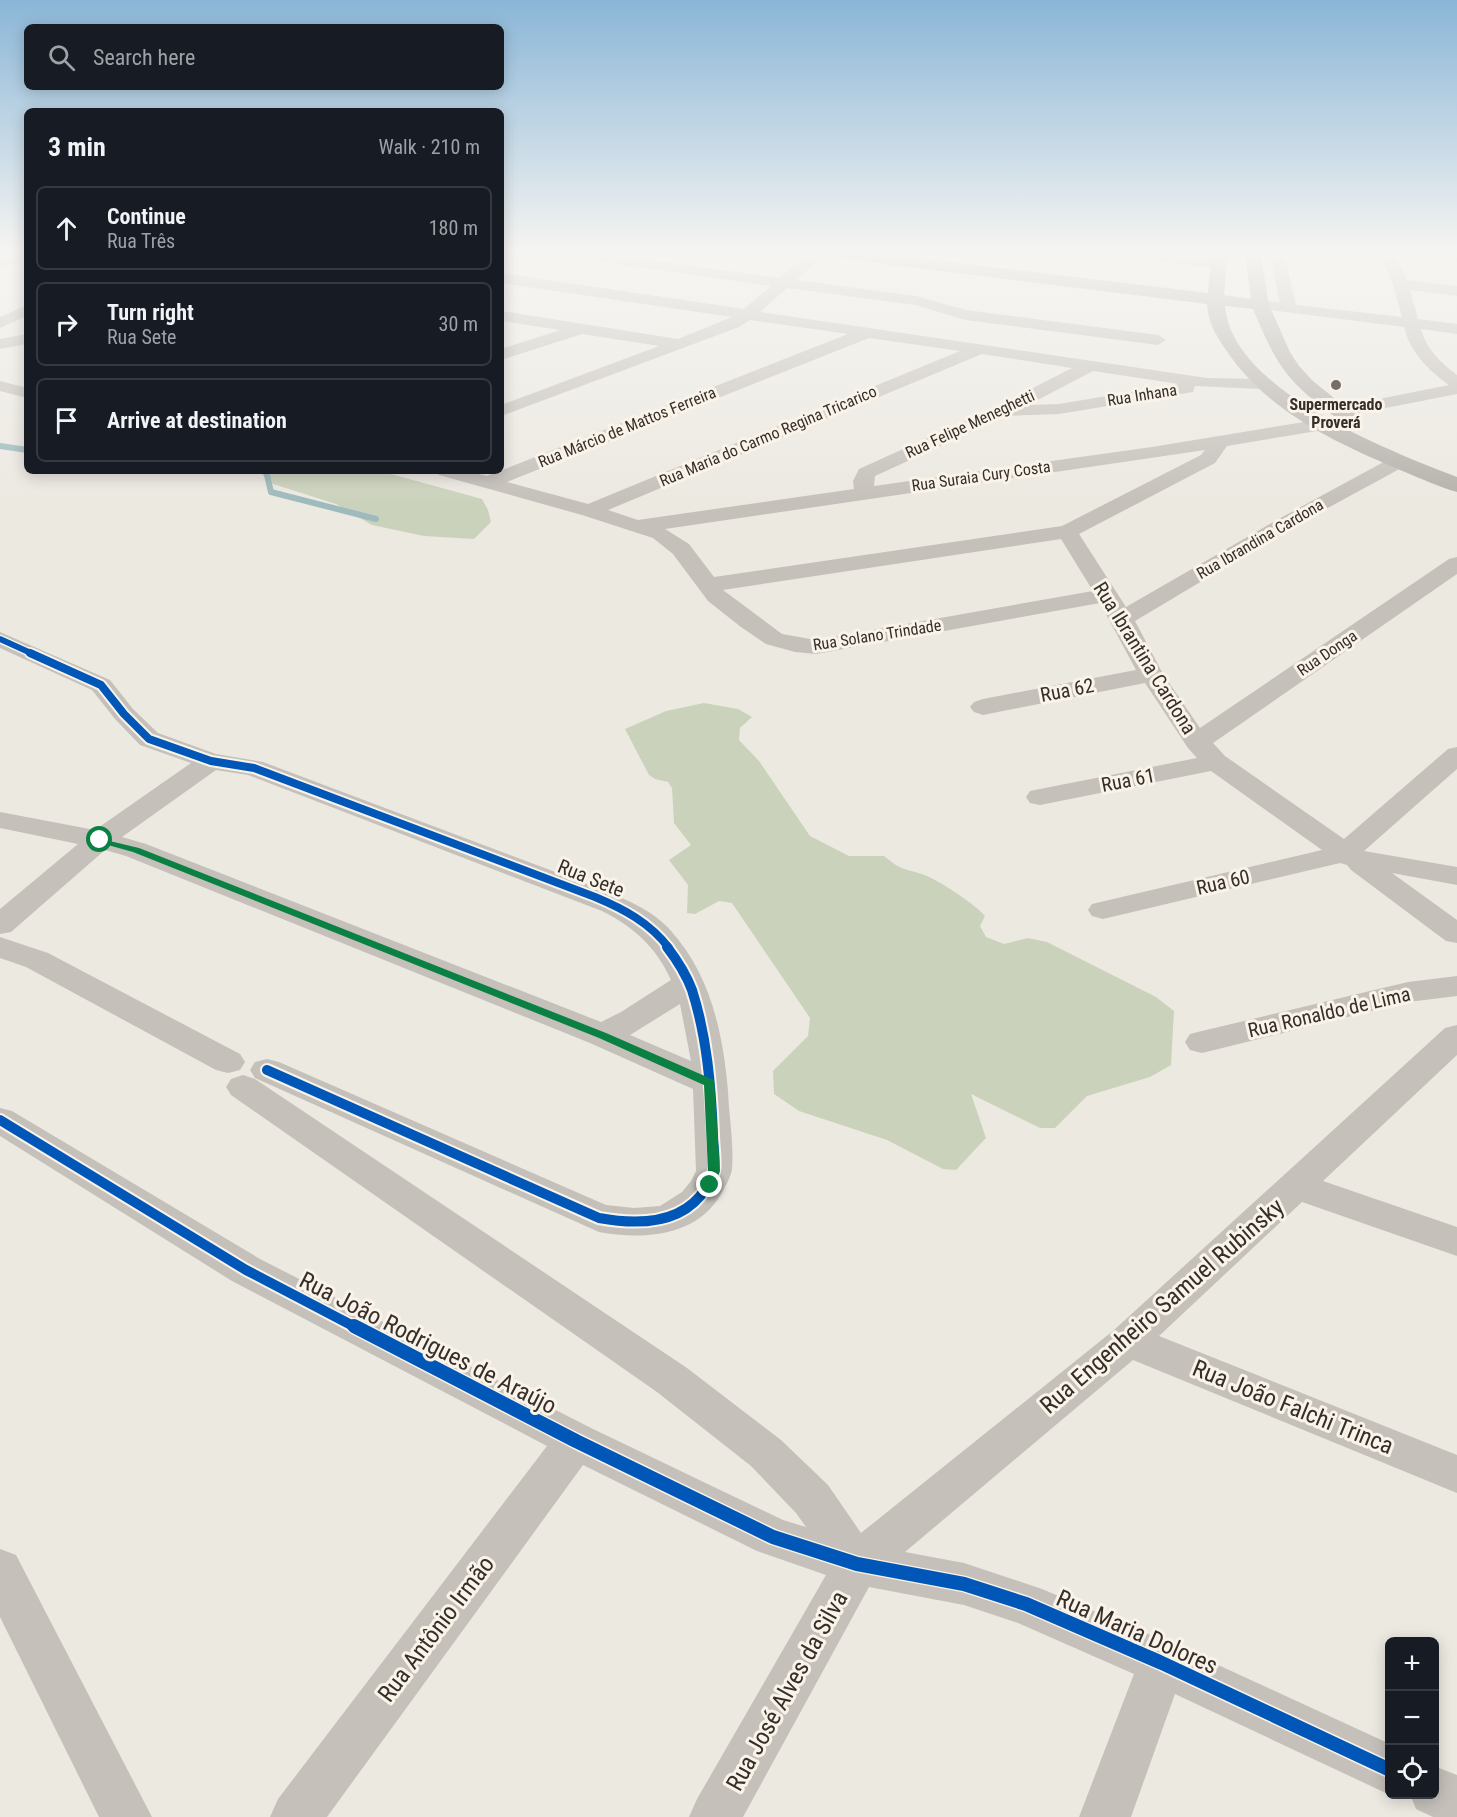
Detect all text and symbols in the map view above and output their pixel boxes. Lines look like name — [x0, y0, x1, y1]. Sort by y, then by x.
search box — [24, 24, 504, 90]
icon: search — [45, 41, 78, 74]
text: Search here — [93, 45, 195, 70]
text: 3 min — [48, 132, 106, 162]
text: Walk · 210 m — [379, 135, 480, 159]
text: Continue — [107, 204, 186, 229]
icon: ahead — [50, 212, 83, 245]
text: 180 m — [429, 216, 478, 240]
text: Rua Três — [107, 229, 175, 253]
text: Turn right — [107, 300, 194, 325]
icon: right — [50, 308, 83, 341]
text: 30 m — [439, 312, 478, 336]
text: Rua Sete — [107, 325, 177, 349]
marker: Supermercado Proverá — [1329, 378, 1343, 392]
street label: Rua Inhana — [1106, 380, 1178, 410]
street label: Rua Maria do Carmo Regina Tricarico — [657, 382, 879, 490]
street label: Rua Márcio de Mattos Ferreira — [535, 383, 719, 471]
street label: Rua Felipe Meneghetti — [903, 386, 1037, 462]
place label: Supermercado Proverá — [1290, 395, 1382, 432]
icon: arrive — [50, 404, 83, 437]
text: Arrive at destination — [107, 408, 287, 433]
street label: Rua Suraia Cury Costa — [910, 457, 1052, 495]
street label: Rua Ibrandina Cardona — [1193, 495, 1327, 583]
street label: Rua Ibrantina Cardona — [1089, 578, 1201, 738]
street label: Rua Solano Trindade — [812, 615, 942, 655]
street label: Rua Donga — [1293, 626, 1361, 680]
street label: Rua 62 — [1038, 673, 1096, 707]
street label: Rua 61 — [1099, 763, 1157, 797]
route start — [86, 826, 112, 852]
street label: Rua Sete — [554, 854, 628, 902]
street label: Rua 60 — [1194, 864, 1252, 900]
street label: Rua Ronaldo de Lima — [1245, 982, 1413, 1042]
route end — [696, 1171, 722, 1197]
street label: Rua Engenheiro Samuel Rubinsky — [1034, 1193, 1290, 1419]
street label: Rua João Rodrigues de Araújo — [295, 1266, 561, 1420]
street label: Rua João Falchi Trinca — [1189, 1354, 1397, 1460]
street label: Rua Antônio Irmão — [372, 1551, 500, 1707]
street label: Rua Maria Dolores — [1052, 1584, 1222, 1680]
street label: Rua José Alves da Silva — [720, 1586, 854, 1796]
map controls — [1385, 1637, 1439, 1799]
button: + — [1385, 1637, 1439, 1691]
button: − — [1385, 1691, 1439, 1745]
button: locate — [1385, 1745, 1439, 1799]

